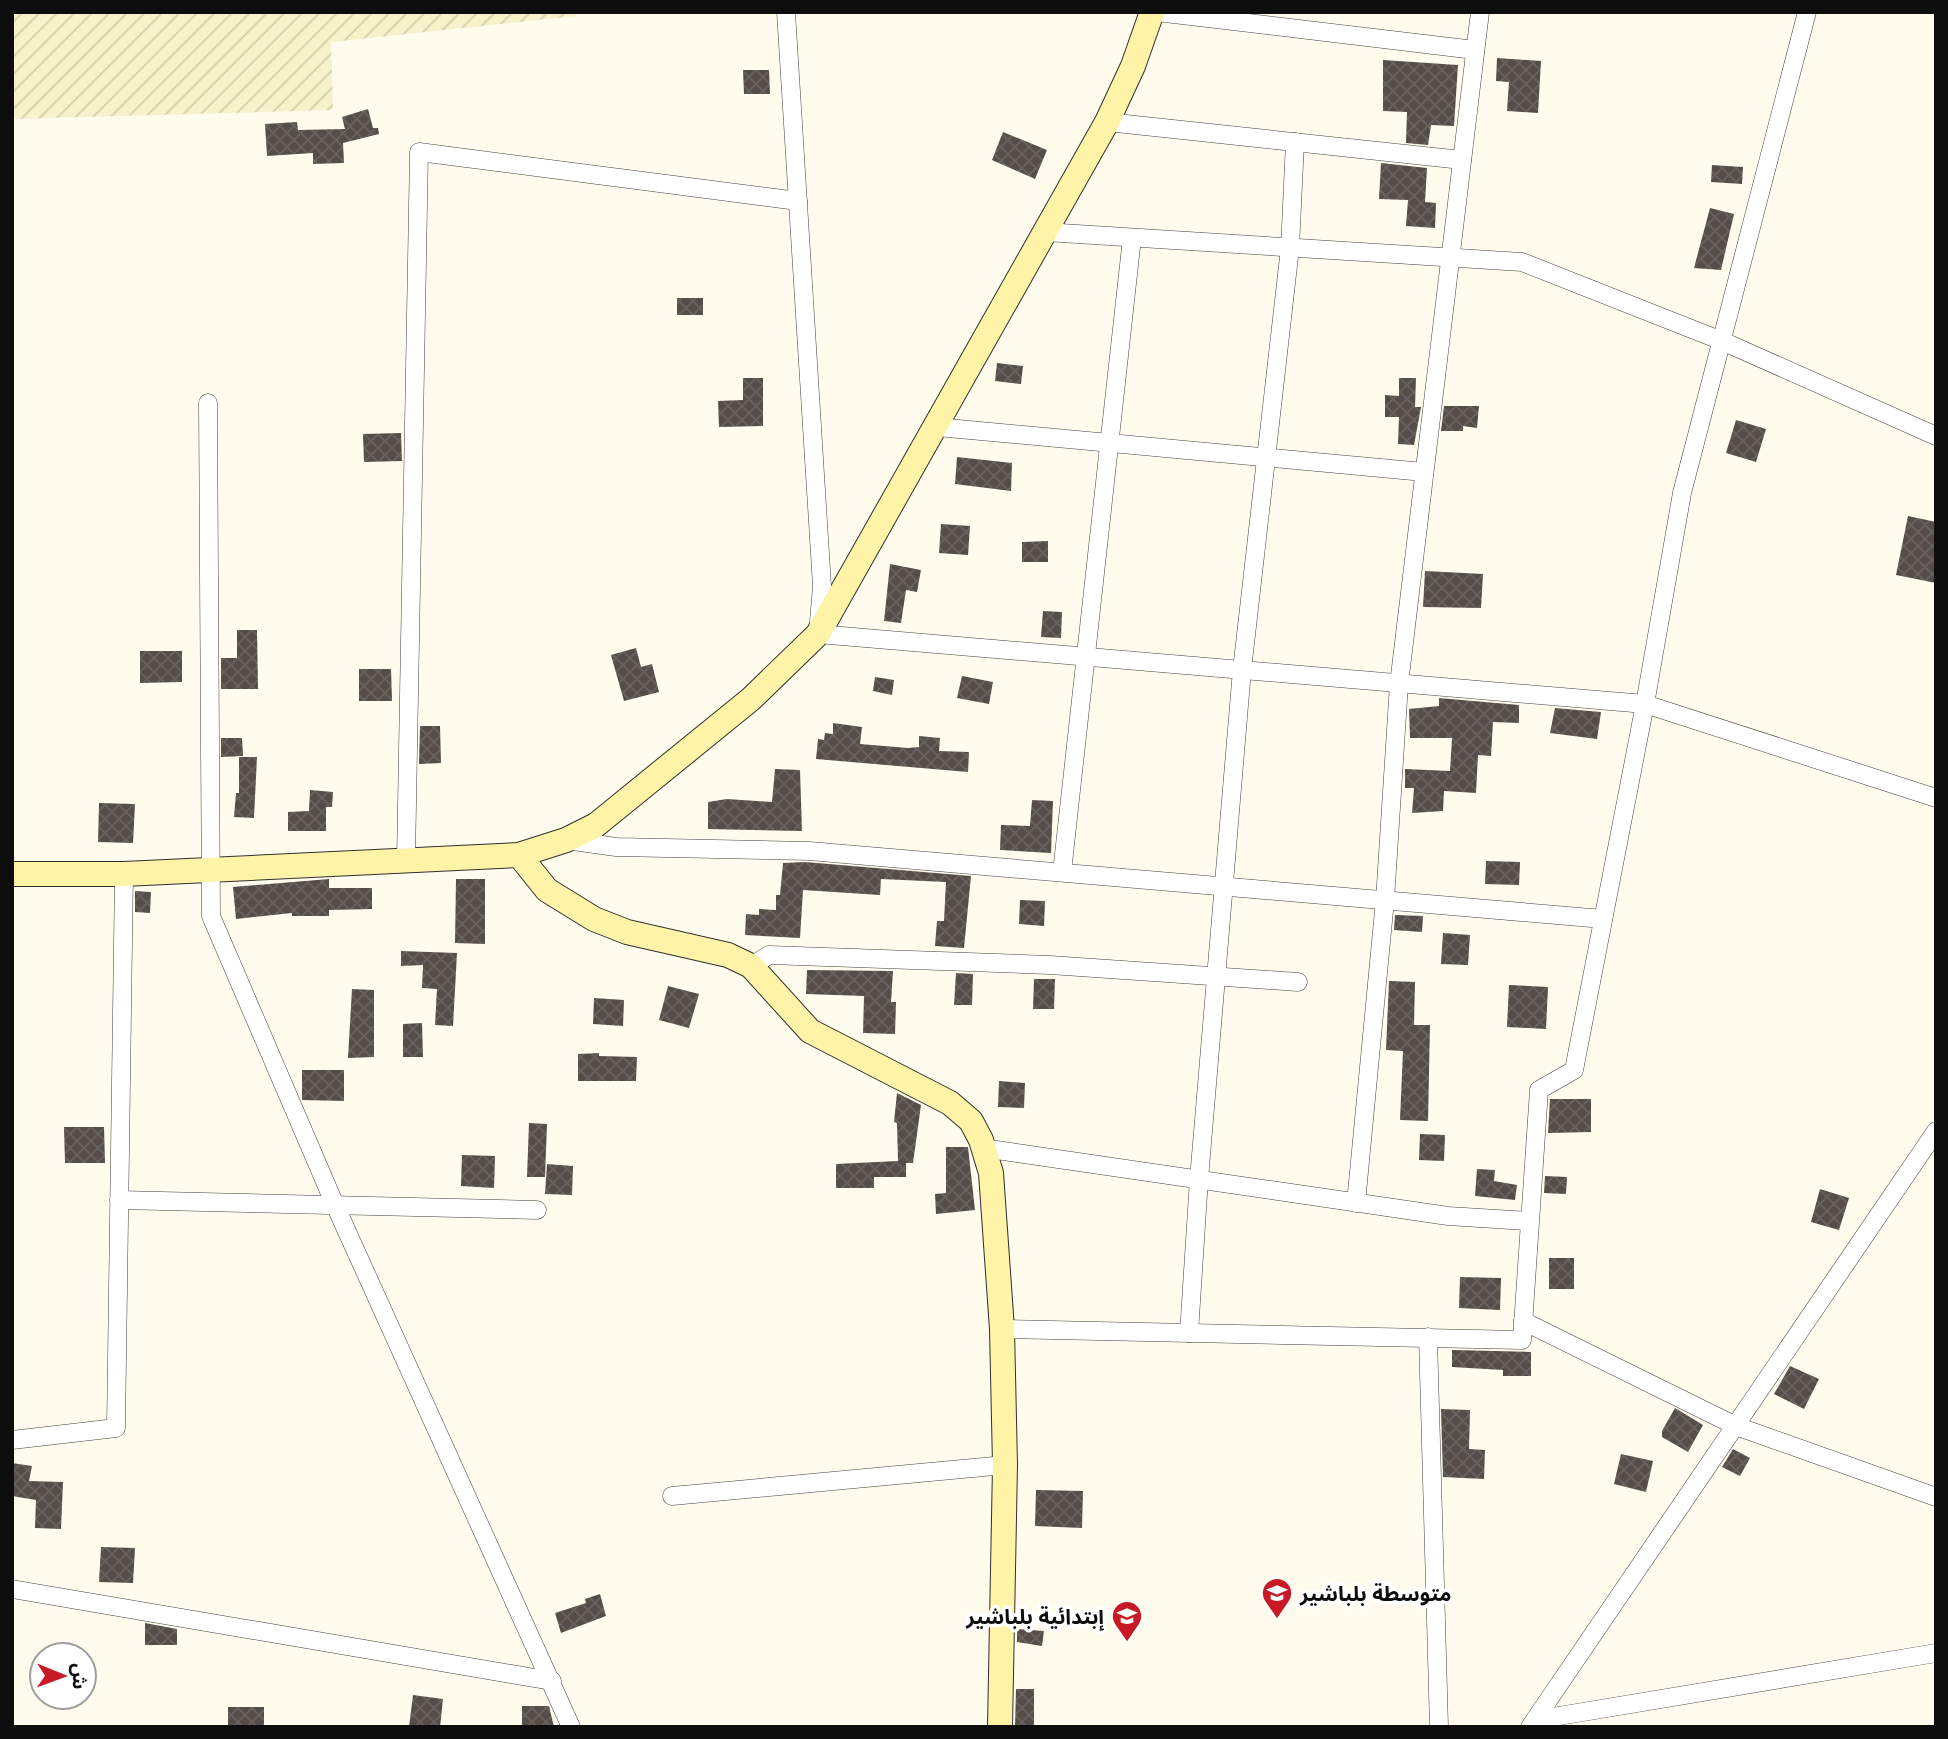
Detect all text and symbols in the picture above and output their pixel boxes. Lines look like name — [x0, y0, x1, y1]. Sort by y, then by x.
school or university icon: متوسطة بلباشير — [1260, 1576, 1294, 1620]
place label: متوسطة بلباشير — [1299, 1580, 1452, 1607]
school or university icon: إبتدائية بلباشير — [1110, 1599, 1144, 1643]
place label: إبتدائية بلباشير — [965, 1603, 1105, 1631]
north arrow — [28, 1641, 98, 1711]
text: ش — [68, 1663, 92, 1690]

